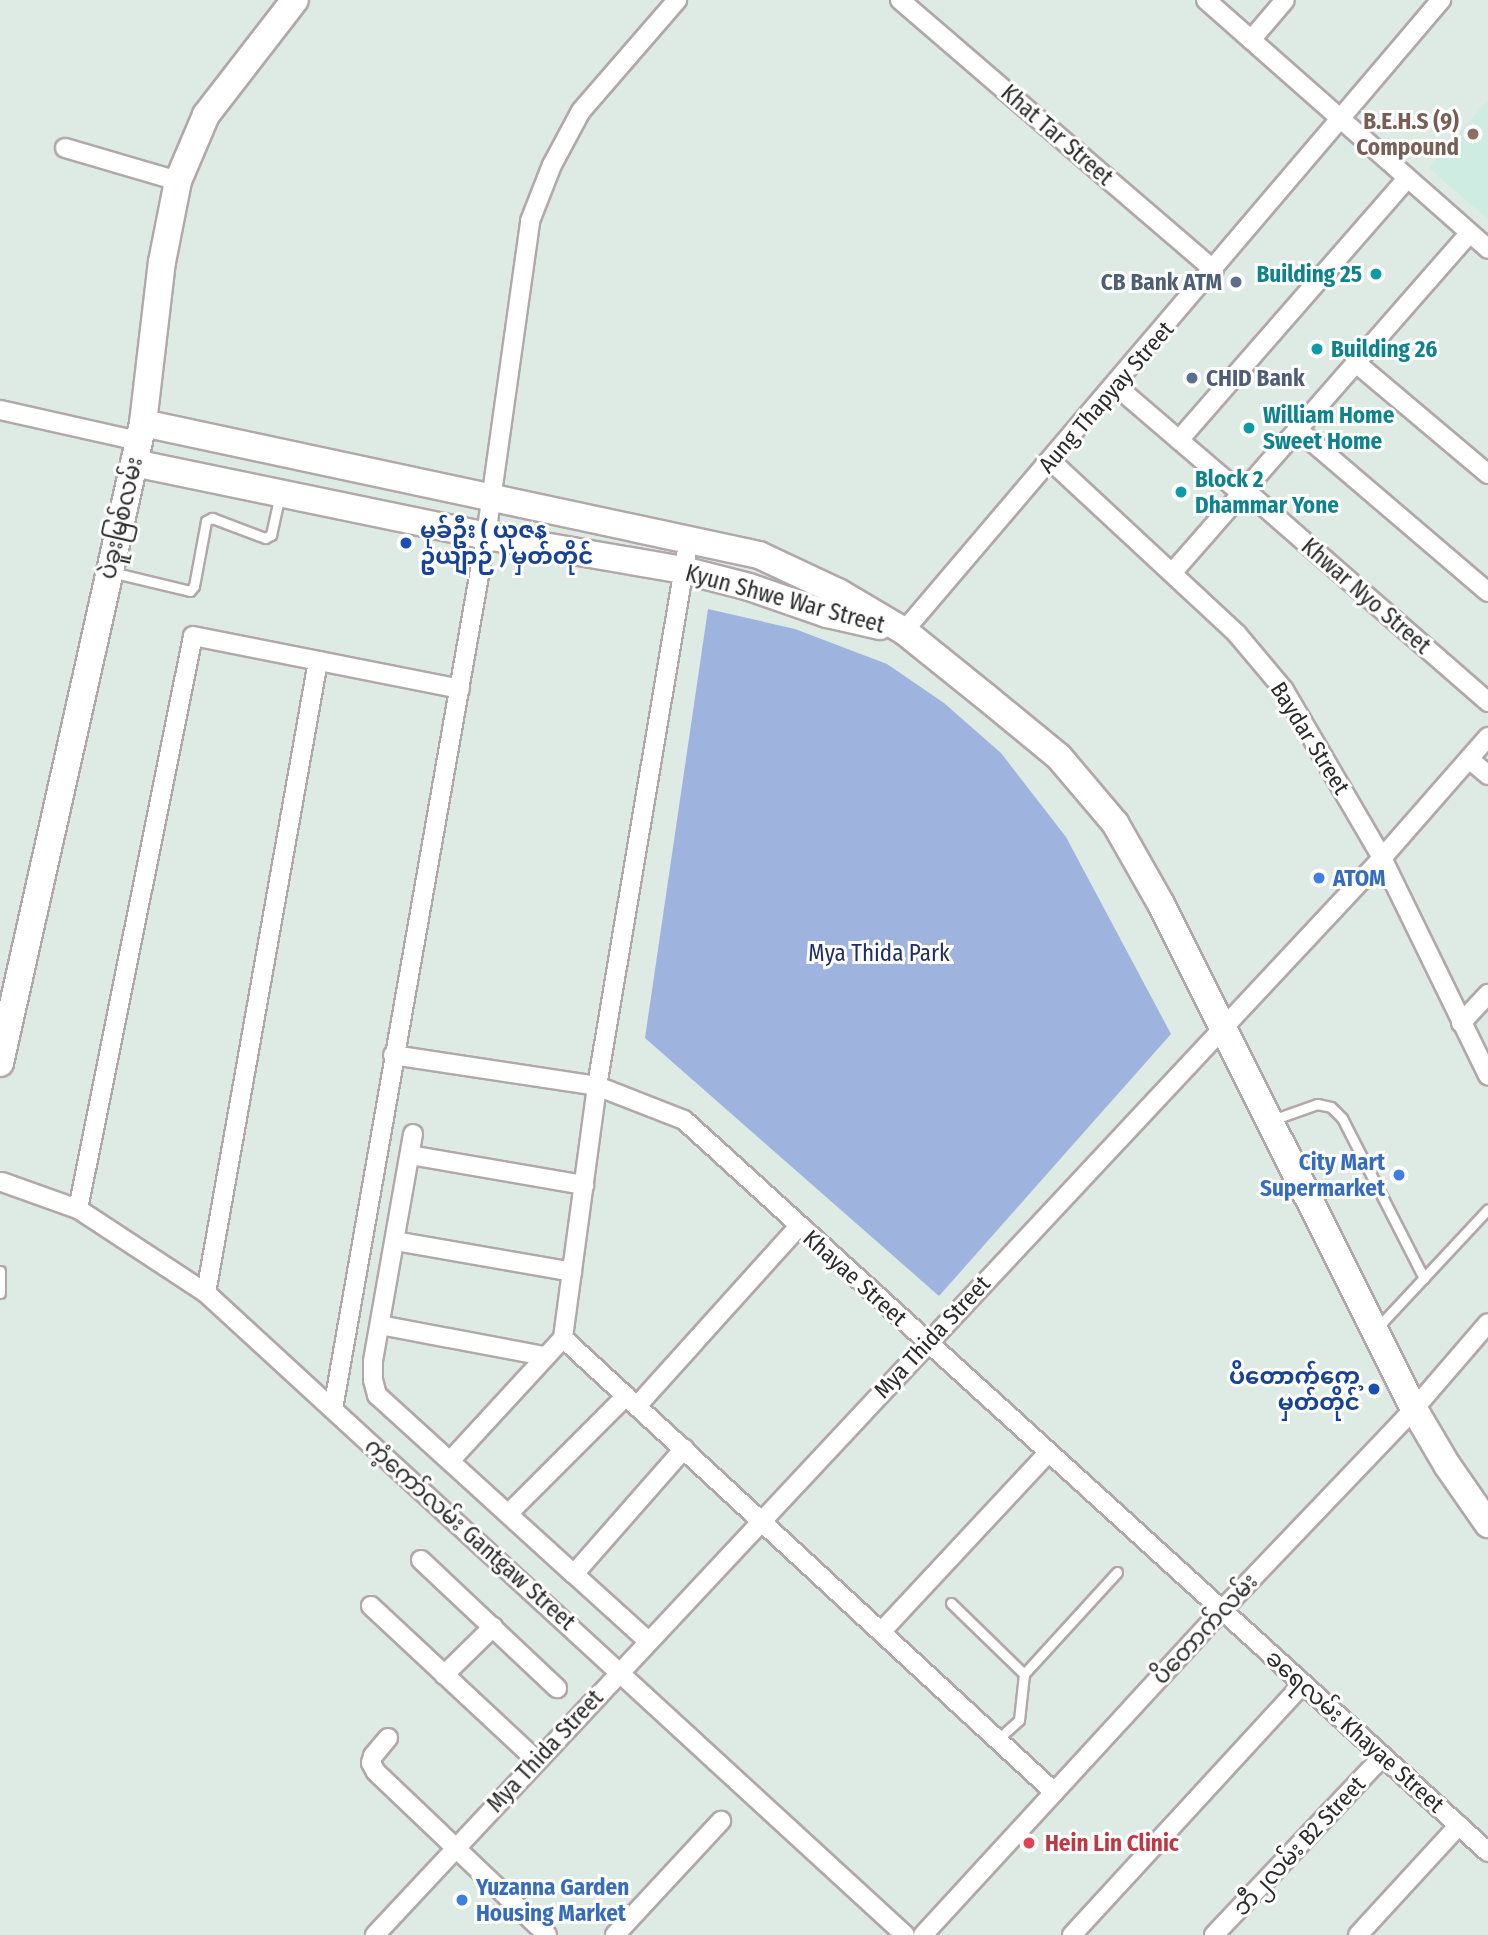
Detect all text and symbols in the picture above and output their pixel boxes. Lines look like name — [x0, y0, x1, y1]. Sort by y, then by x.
street label: Khat Tar Street — [995, 79, 1119, 191]
place label: B.E.H.S (9) Compound — [1356, 107, 1459, 161]
marker: B.E.H.S (9) Compound — [1465, 126, 1481, 142]
place label: Building 25 — [1256, 260, 1362, 288]
marker: Building 25 — [1368, 266, 1384, 282]
place label: CB Bank ATM — [1101, 268, 1222, 296]
marker: CB Bank ATM — [1228, 274, 1244, 290]
street label: Aung Thapyay Street — [1033, 316, 1179, 478]
place label: Building 26 — [1331, 335, 1437, 363]
marker: Building 26 — [1309, 341, 1325, 357]
place label: CHID Bank — [1206, 364, 1305, 392]
marker: CHID Bank — [1184, 370, 1200, 386]
place label: William Home Sweet Home — [1263, 401, 1394, 455]
marker: William Home Sweet Home — [1241, 420, 1257, 436]
street label: ပဲခူးမြစ်လမ်း — [94, 454, 148, 582]
place label: Block 2 Dhammar Yone — [1195, 465, 1339, 519]
marker: Block 2 Dhammar Yone — [1173, 484, 1189, 500]
place label: မုခ်ဦး ( ယုဇန ဥယျာဉ် ) မှတ်တိုင် — [420, 516, 593, 570]
street label: Khwar Nyo Street — [1296, 532, 1436, 660]
marker: မုခ်ဦး ( ယုဇန ဥယျာဉ် ) မှတ်တိုင် — [398, 535, 414, 551]
street label: Kyun Shwe War Street — [682, 559, 888, 639]
street label: Baydar Street — [1265, 677, 1355, 799]
place label: ATOM — [1333, 864, 1386, 892]
marker: ATOM — [1311, 870, 1327, 886]
park label: Mya Thida Park — [808, 939, 950, 967]
place label: City Mart Supermarket — [1260, 1148, 1385, 1202]
marker: City Mart Supermarket — [1391, 1167, 1407, 1183]
street label: Khayae Street — [798, 1224, 912, 1332]
street label: Mya Thida Street — [868, 1270, 996, 1404]
place label: ပိတောက်ကွေ့ မှတ်တိုင် — [1229, 1362, 1360, 1416]
marker: ပိတောက်ကွေ့ မှတ်တိုင် — [1366, 1381, 1382, 1397]
street label: ကံ့ကော်လမ်း Gantgaw Street — [359, 1432, 581, 1636]
street label: ပိတောက်လမ်း — [1147, 1568, 1263, 1690]
street label: ခရေလမ်း Khayae Street — [1260, 1644, 1450, 1818]
street label: Mya Thida Street — [481, 1684, 609, 1818]
street label: ဘီ၂လမ်း B2 Street — [1227, 1771, 1371, 1921]
place label: Hein Lin Clinic — [1045, 1829, 1179, 1857]
marker: Hein Lin Clinic — [1019, 1833, 1039, 1853]
place label: Yuzanna Garden Housing Market — [476, 1873, 629, 1927]
marker: Yuzanna Garden Housing Market — [454, 1892, 470, 1908]

